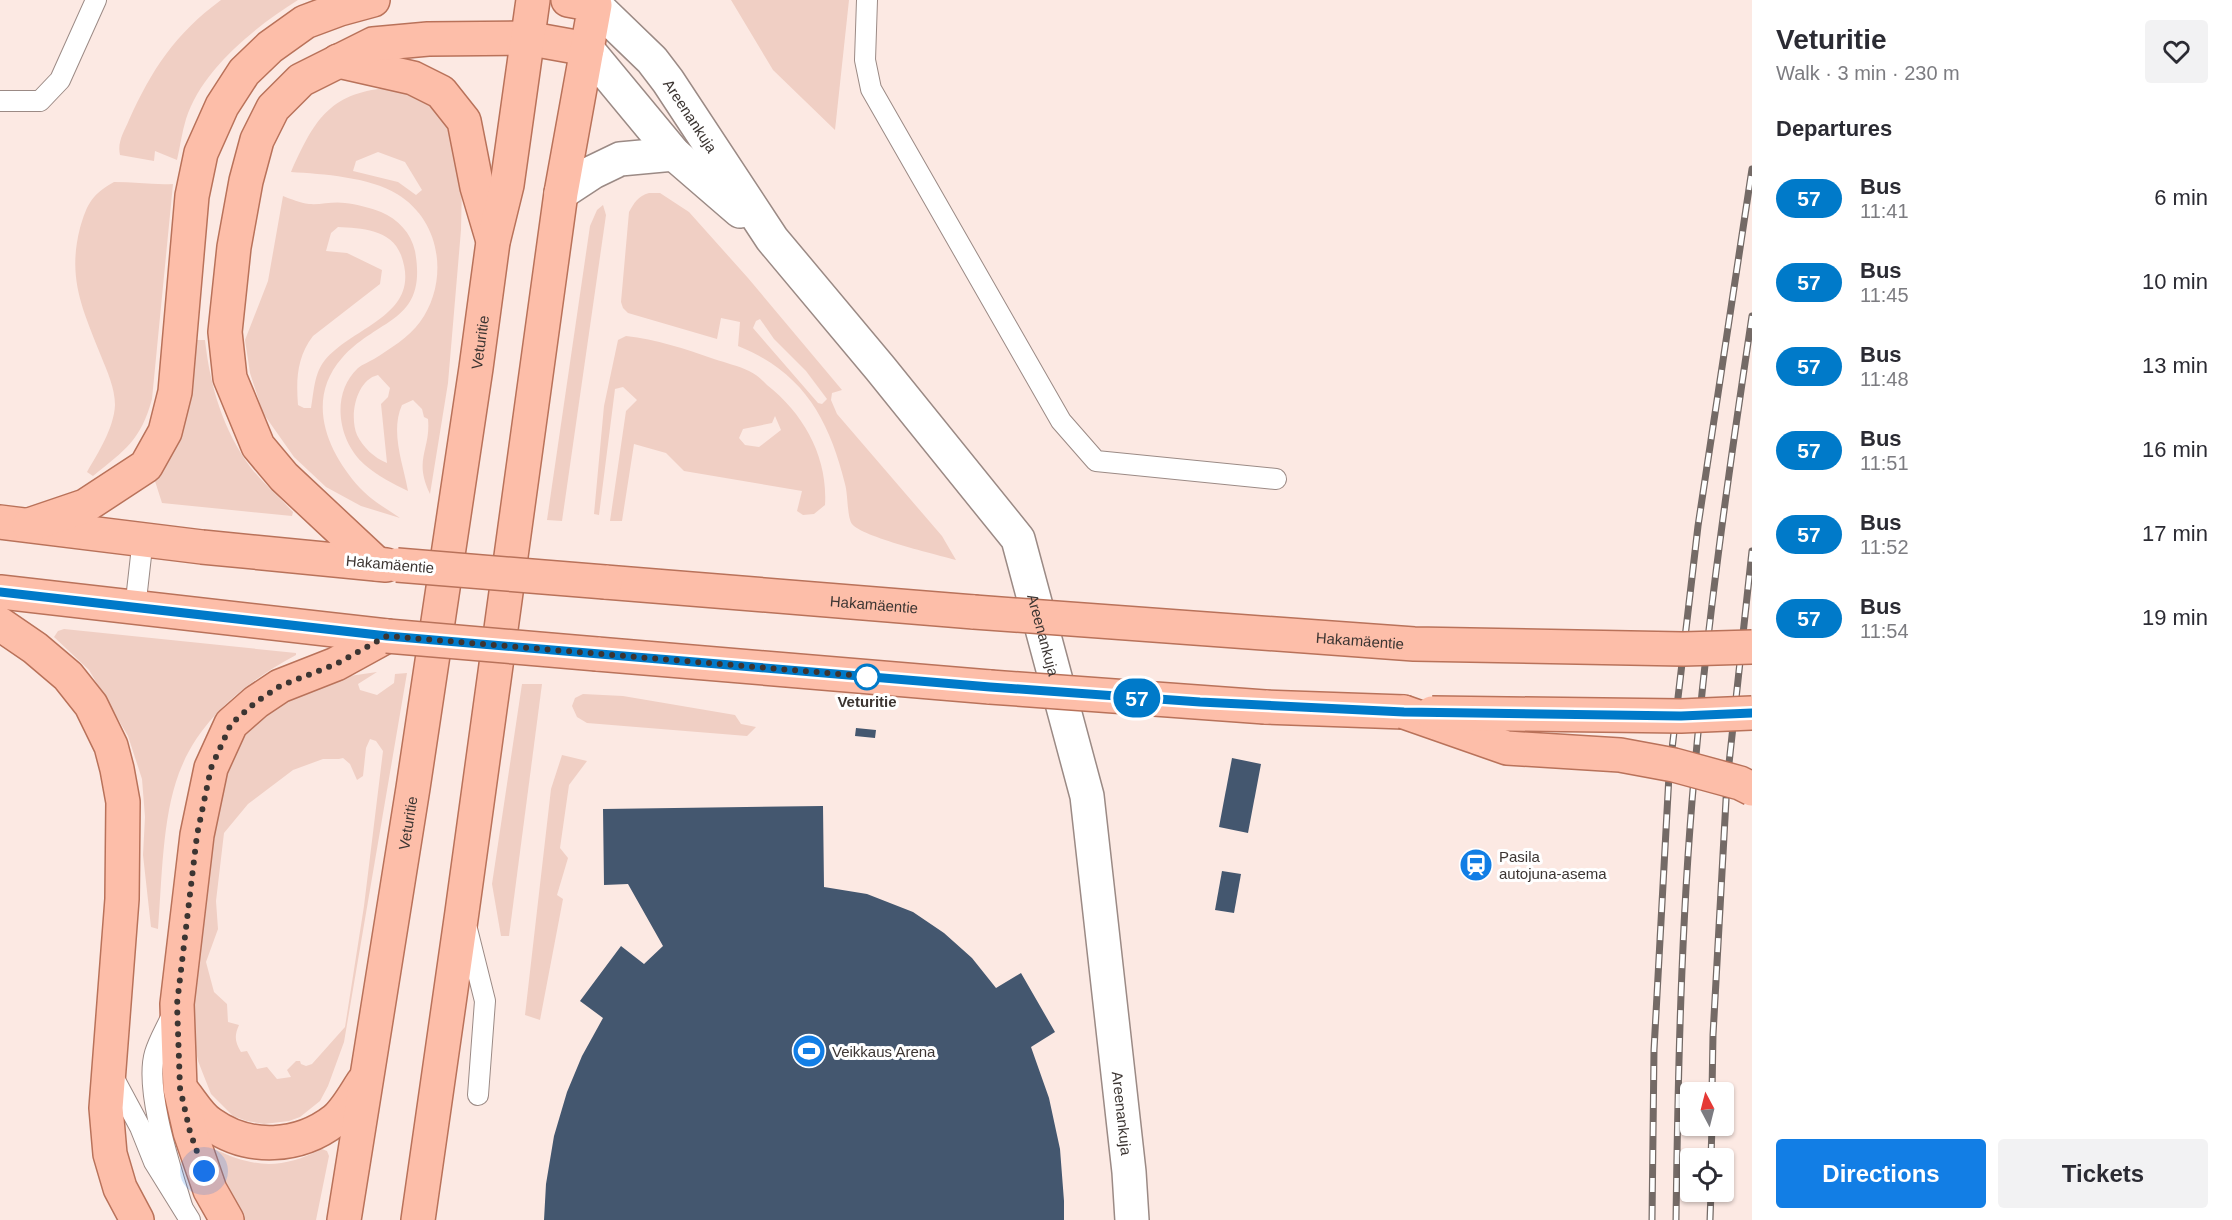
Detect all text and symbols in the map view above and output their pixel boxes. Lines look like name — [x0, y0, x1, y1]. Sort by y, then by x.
button: heart — [2145, 20, 2208, 83]
text: Veturitie — [1776, 24, 1886, 55]
text: Walk · 3 min · 230 m — [1776, 62, 1960, 84]
street label: Areenankuja — [660, 76, 721, 156]
text: Departures — [1776, 116, 1892, 141]
text: Bus — [1860, 174, 1902, 199]
text: 6 min — [2154, 185, 2208, 210]
text: 57 — [1797, 187, 1821, 210]
text: 11:41 — [1860, 200, 1909, 222]
text: Bus — [1860, 258, 1902, 283]
text: 10 min — [2142, 269, 2208, 294]
text: 57 — [1797, 271, 1821, 294]
text: 11:45 — [1860, 284, 1909, 306]
street label: Veturitie — [467, 314, 492, 370]
text: Bus — [1860, 342, 1902, 367]
text: 13 min — [2142, 353, 2208, 378]
text: 57 — [1797, 355, 1821, 378]
text: 11:48 — [1860, 368, 1909, 390]
text: Bus — [1860, 426, 1902, 451]
text: 16 min — [2142, 437, 2208, 462]
text: 57 — [1797, 439, 1821, 462]
text: 11:51 — [1860, 452, 1909, 474]
text: Bus — [1860, 510, 1902, 535]
text: 17 min — [2142, 521, 2208, 546]
text: 57 — [1797, 523, 1821, 546]
text: 11:52 — [1860, 536, 1909, 558]
street label: Hakamäentie — [345, 552, 435, 576]
street label: Hakamäentie — [829, 592, 919, 616]
street label: Areenankuja — [1025, 592, 1063, 678]
text: Bus — [1860, 594, 1902, 619]
text: 19 min — [2142, 605, 2208, 630]
text: 57 — [1797, 607, 1821, 630]
text: 11:54 — [1860, 620, 1909, 642]
street label: Hakamäentie — [1315, 628, 1405, 652]
marker: Veturitie — [854, 664, 880, 690]
line badge: 57 — [1110, 678, 1164, 718]
text: 57 — [1125, 687, 1149, 710]
place label: Veturitie — [837, 693, 897, 710]
street label: Veturitie — [395, 795, 420, 851]
station icon: Pasila autojuna-asema — [1458, 847, 1494, 883]
place label: Pasila autojuna-asema — [1499, 848, 1607, 882]
sports icon: Veikkaus Arena — [791, 1033, 827, 1069]
place label: Veikkaus Arena — [832, 1043, 936, 1060]
street label: Areenankuja — [1109, 1070, 1136, 1157]
north arrow — [1680, 1082, 1734, 1136]
map controls — [1680, 1082, 1734, 1202]
button: Directions — [1776, 1139, 1986, 1208]
button: Tickets — [1998, 1139, 2208, 1208]
button: locate — [1680, 1148, 1734, 1202]
your location — [189, 1156, 219, 1186]

